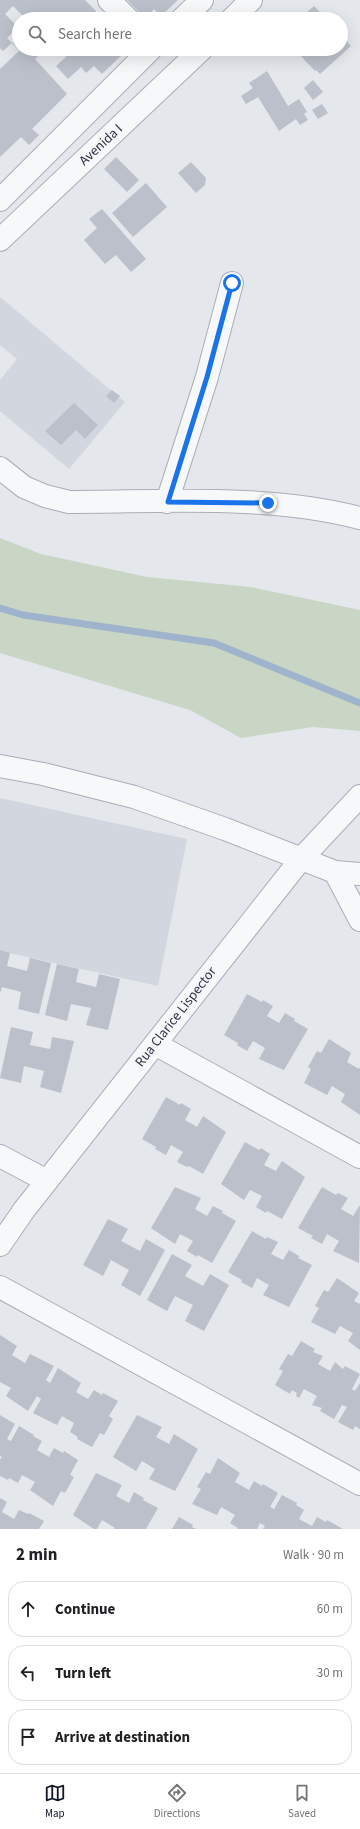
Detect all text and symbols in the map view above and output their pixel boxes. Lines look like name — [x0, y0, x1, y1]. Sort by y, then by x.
search box — [12, 12, 348, 56]
icon: search — [26, 23, 48, 45]
text: Search here — [58, 24, 132, 45]
street label: Avenida I — [75, 119, 127, 171]
route start — [223, 274, 241, 292]
route end — [259, 494, 277, 512]
street label: Rua Clarice Lispector — [130, 963, 222, 1071]
text: 2 min — [16, 1543, 57, 1567]
text: Walk · 90 m — [283, 1546, 344, 1564]
icon: ahead — [17, 1598, 39, 1620]
text: Continue — [55, 1599, 115, 1620]
text: 60 m — [317, 1600, 343, 1618]
icon: left — [17, 1662, 39, 1684]
text: Turn left — [55, 1663, 111, 1684]
text: 30 m — [317, 1664, 343, 1682]
icon: arrive — [17, 1726, 39, 1748]
text: Arrive at destination — [55, 1727, 190, 1748]
tab: Map — [44, 1782, 66, 1821]
tab: Directions — [154, 1782, 200, 1821]
tab: Saved — [288, 1782, 316, 1821]

